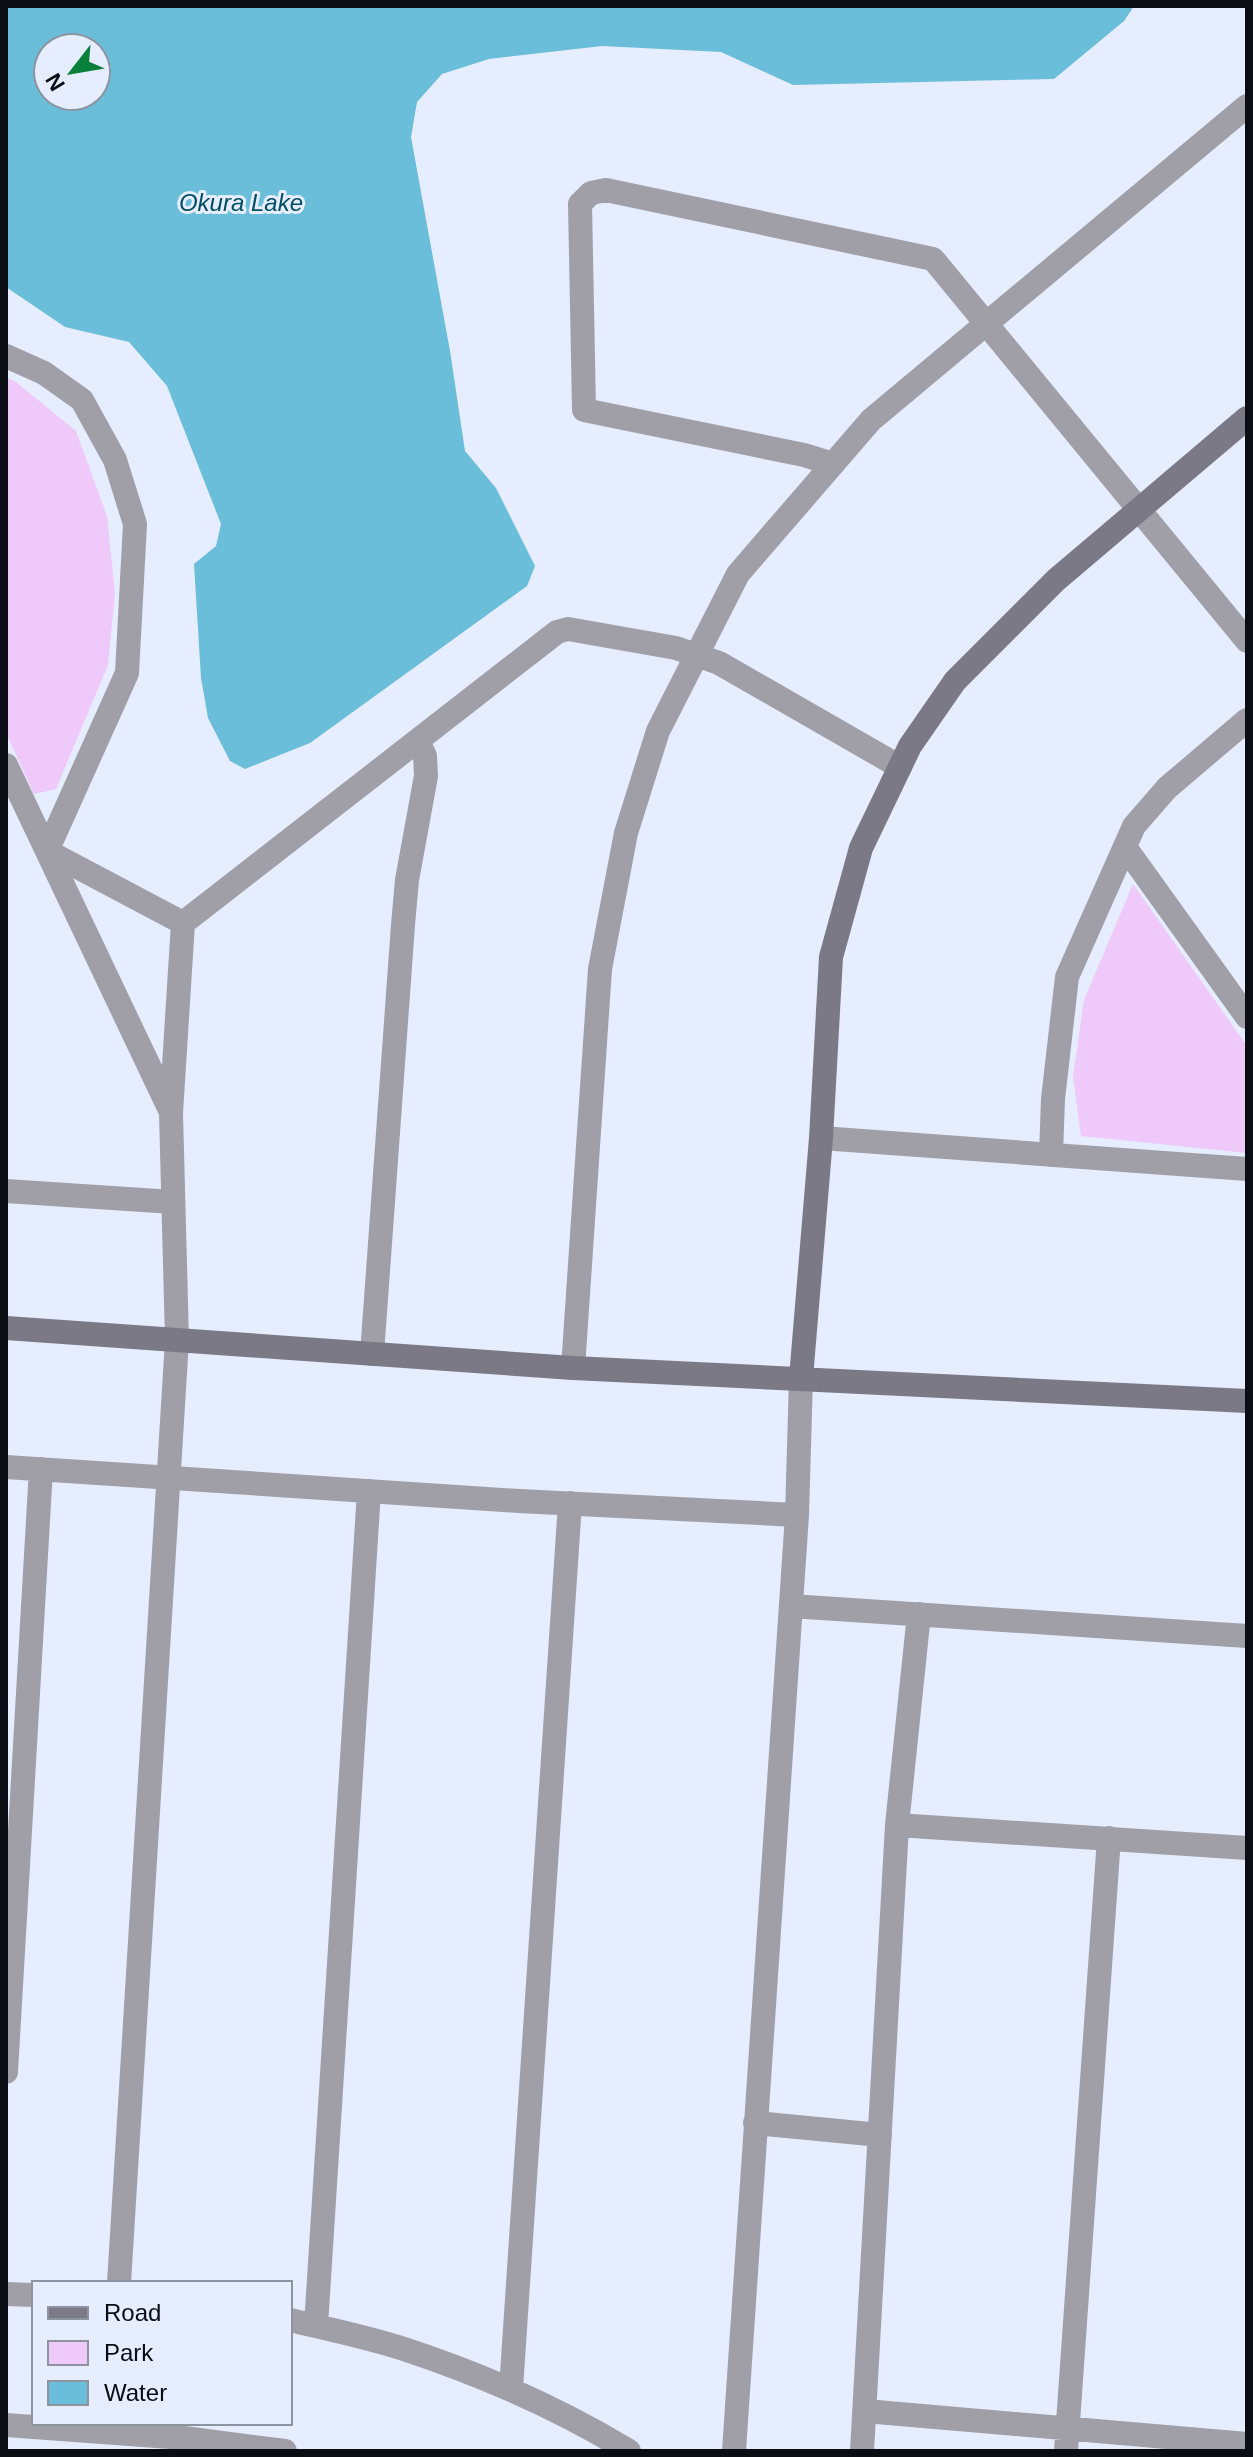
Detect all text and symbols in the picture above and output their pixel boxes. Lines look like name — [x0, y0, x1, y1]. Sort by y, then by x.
north arrow — [32, 32, 112, 112]
text: N — [40, 69, 70, 95]
water label: Okura Lake — [179, 189, 303, 216]
legend — [32, 2281, 292, 2425]
text: Road — [104, 2299, 161, 2326]
text: Park — [104, 2339, 154, 2366]
text: Water — [104, 2379, 167, 2406]

